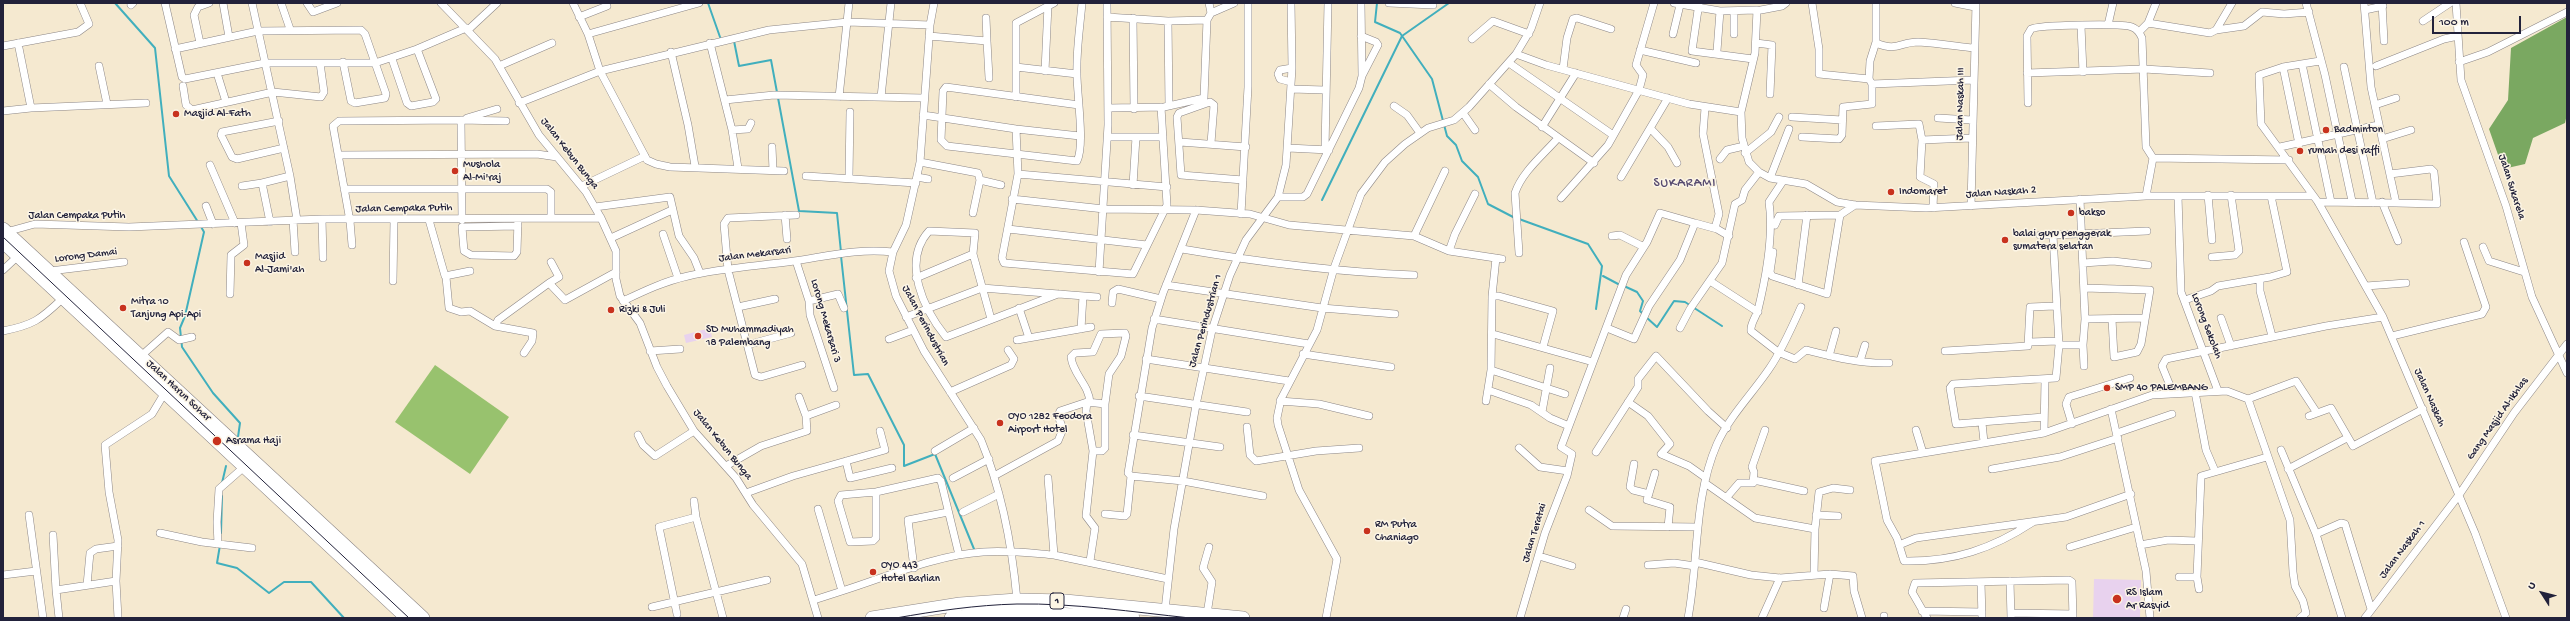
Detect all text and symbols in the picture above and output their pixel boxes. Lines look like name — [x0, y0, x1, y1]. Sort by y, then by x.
scale bar — [2434, 8, 2523, 34]
text: 100 m — [2439, 16, 2469, 30]
street label: Jalan Naskah III — [1954, 67, 1968, 141]
place label: Masjid Al-Fath — [184, 107, 251, 121]
marker: Masjid Al-Fath — [171, 109, 181, 119]
street label: Jalan Kebun Bunga — [537, 116, 601, 192]
place label: Badminton — [2334, 123, 2383, 137]
marker: Badminton — [2321, 125, 2331, 135]
place label: rumah desi raffi — [2308, 144, 2380, 158]
marker: rumah desi raffi — [2295, 146, 2305, 156]
street label: Jalan Sukarela — [2494, 153, 2528, 221]
place label: Mushola Al-Mi'raj — [463, 158, 501, 184]
marker: Mushola Al-Mi'raj — [450, 166, 460, 176]
district label: SUKARAMI — [1654, 176, 1716, 192]
street label: Jalan Naskah 2 — [1965, 184, 2037, 202]
place label: Indomaret — [1899, 185, 1947, 199]
marker: Indomaret — [1886, 187, 1896, 197]
street label: Jalan Cempaka Putih — [355, 202, 453, 216]
place label: bakso — [2079, 206, 2106, 220]
marker: bakso — [2066, 208, 2076, 218]
street label: Jalan Cempaka Putih — [29, 209, 125, 223]
place label: balai guru penggerak sumatera selatan — [2013, 227, 2111, 253]
marker: balai guru penggerak sumatera selatan — [2000, 235, 2010, 245]
street label: Jalan Mekarsari — [718, 244, 792, 266]
street label: Lorong Damai — [54, 246, 118, 266]
place label: Masjid Al-Jami'ah — [255, 250, 304, 276]
marker: Masjid Al-Jami'ah — [242, 258, 252, 268]
street label: Jalan Perindustrian 1 — [1186, 273, 1226, 369]
street label: Lorong Mekarsari 3 — [807, 278, 843, 364]
street label: Jalan Perindustrian — [898, 283, 952, 369]
street label: Lorong Sekolah — [2187, 291, 2225, 361]
place label: Mitra 10 Tanjung Api-Api — [131, 295, 201, 321]
marker: Mitra 10 Tanjung Api-Api — [118, 303, 128, 313]
place label: Rizki & Juli — [619, 303, 665, 317]
marker: Rizki & Juli — [606, 305, 616, 315]
place label: SD Muhammadiyah 18 Palembang — [706, 323, 794, 349]
marker: SD Muhammadiyah 18 Palembang — [693, 331, 703, 341]
street label: Jalan Harun Sohar — [143, 357, 213, 425]
street label: Jalan Naskah — [2410, 367, 2448, 429]
street label: Gang Masjid Al-Ikhlas — [2465, 375, 2531, 463]
place label: SMP 40 PALEMBANG — [2115, 381, 2208, 395]
marker: SMP 40 PALEMBANG — [2102, 383, 2112, 393]
street label: Jalan Kebun Bunga — [689, 407, 755, 483]
place label: OYO 1282 Feodora Airport Hotel — [1008, 410, 1092, 436]
marker: OYO 1282 Feodora Airport Hotel — [995, 418, 1005, 428]
place label: Asrama Haji — [226, 434, 281, 448]
marker: Asrama Haji — [211, 435, 223, 447]
street label: Jalan Teratai — [1520, 502, 1550, 564]
place label: RM Putra Chaniago — [1375, 518, 1419, 544]
street label: Jalan Naskah 1 — [2377, 518, 2429, 582]
marker: RM Putra Chaniago — [1362, 526, 1372, 536]
place label: OYO 443 Hotel Barlian — [881, 559, 940, 585]
marker: OYO 443 Hotel Barlian — [868, 567, 878, 577]
north arrow — [2522, 573, 2562, 613]
text: U — [2526, 580, 2539, 592]
place label: RS Islam Ar Rasyid — [2126, 586, 2169, 612]
road number: 1 — [1050, 593, 1064, 609]
marker: RS Islam Ar Rasyid — [2111, 593, 2123, 605]

